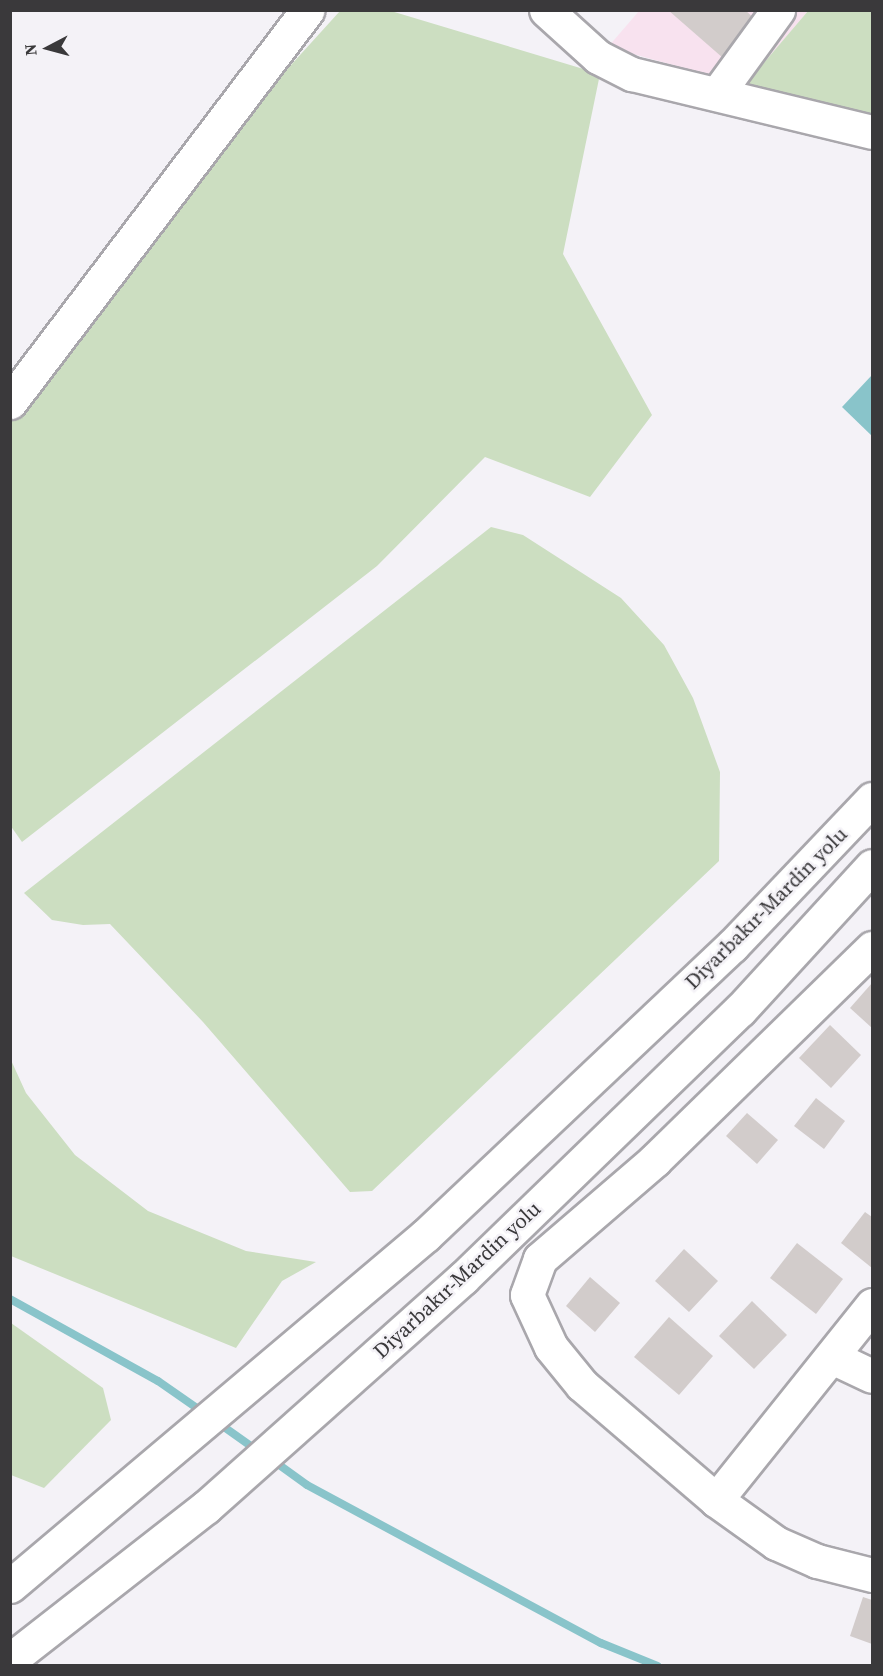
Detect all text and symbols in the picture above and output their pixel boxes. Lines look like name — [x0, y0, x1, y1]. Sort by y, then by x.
north arrow — [18, 18, 78, 78]
text: N — [19, 43, 42, 57]
street label: Diyarbakır-Mardin yolu — [680, 822, 852, 994]
street label: Diyarbakır-Mardin yolu — [368, 1196, 546, 1364]

